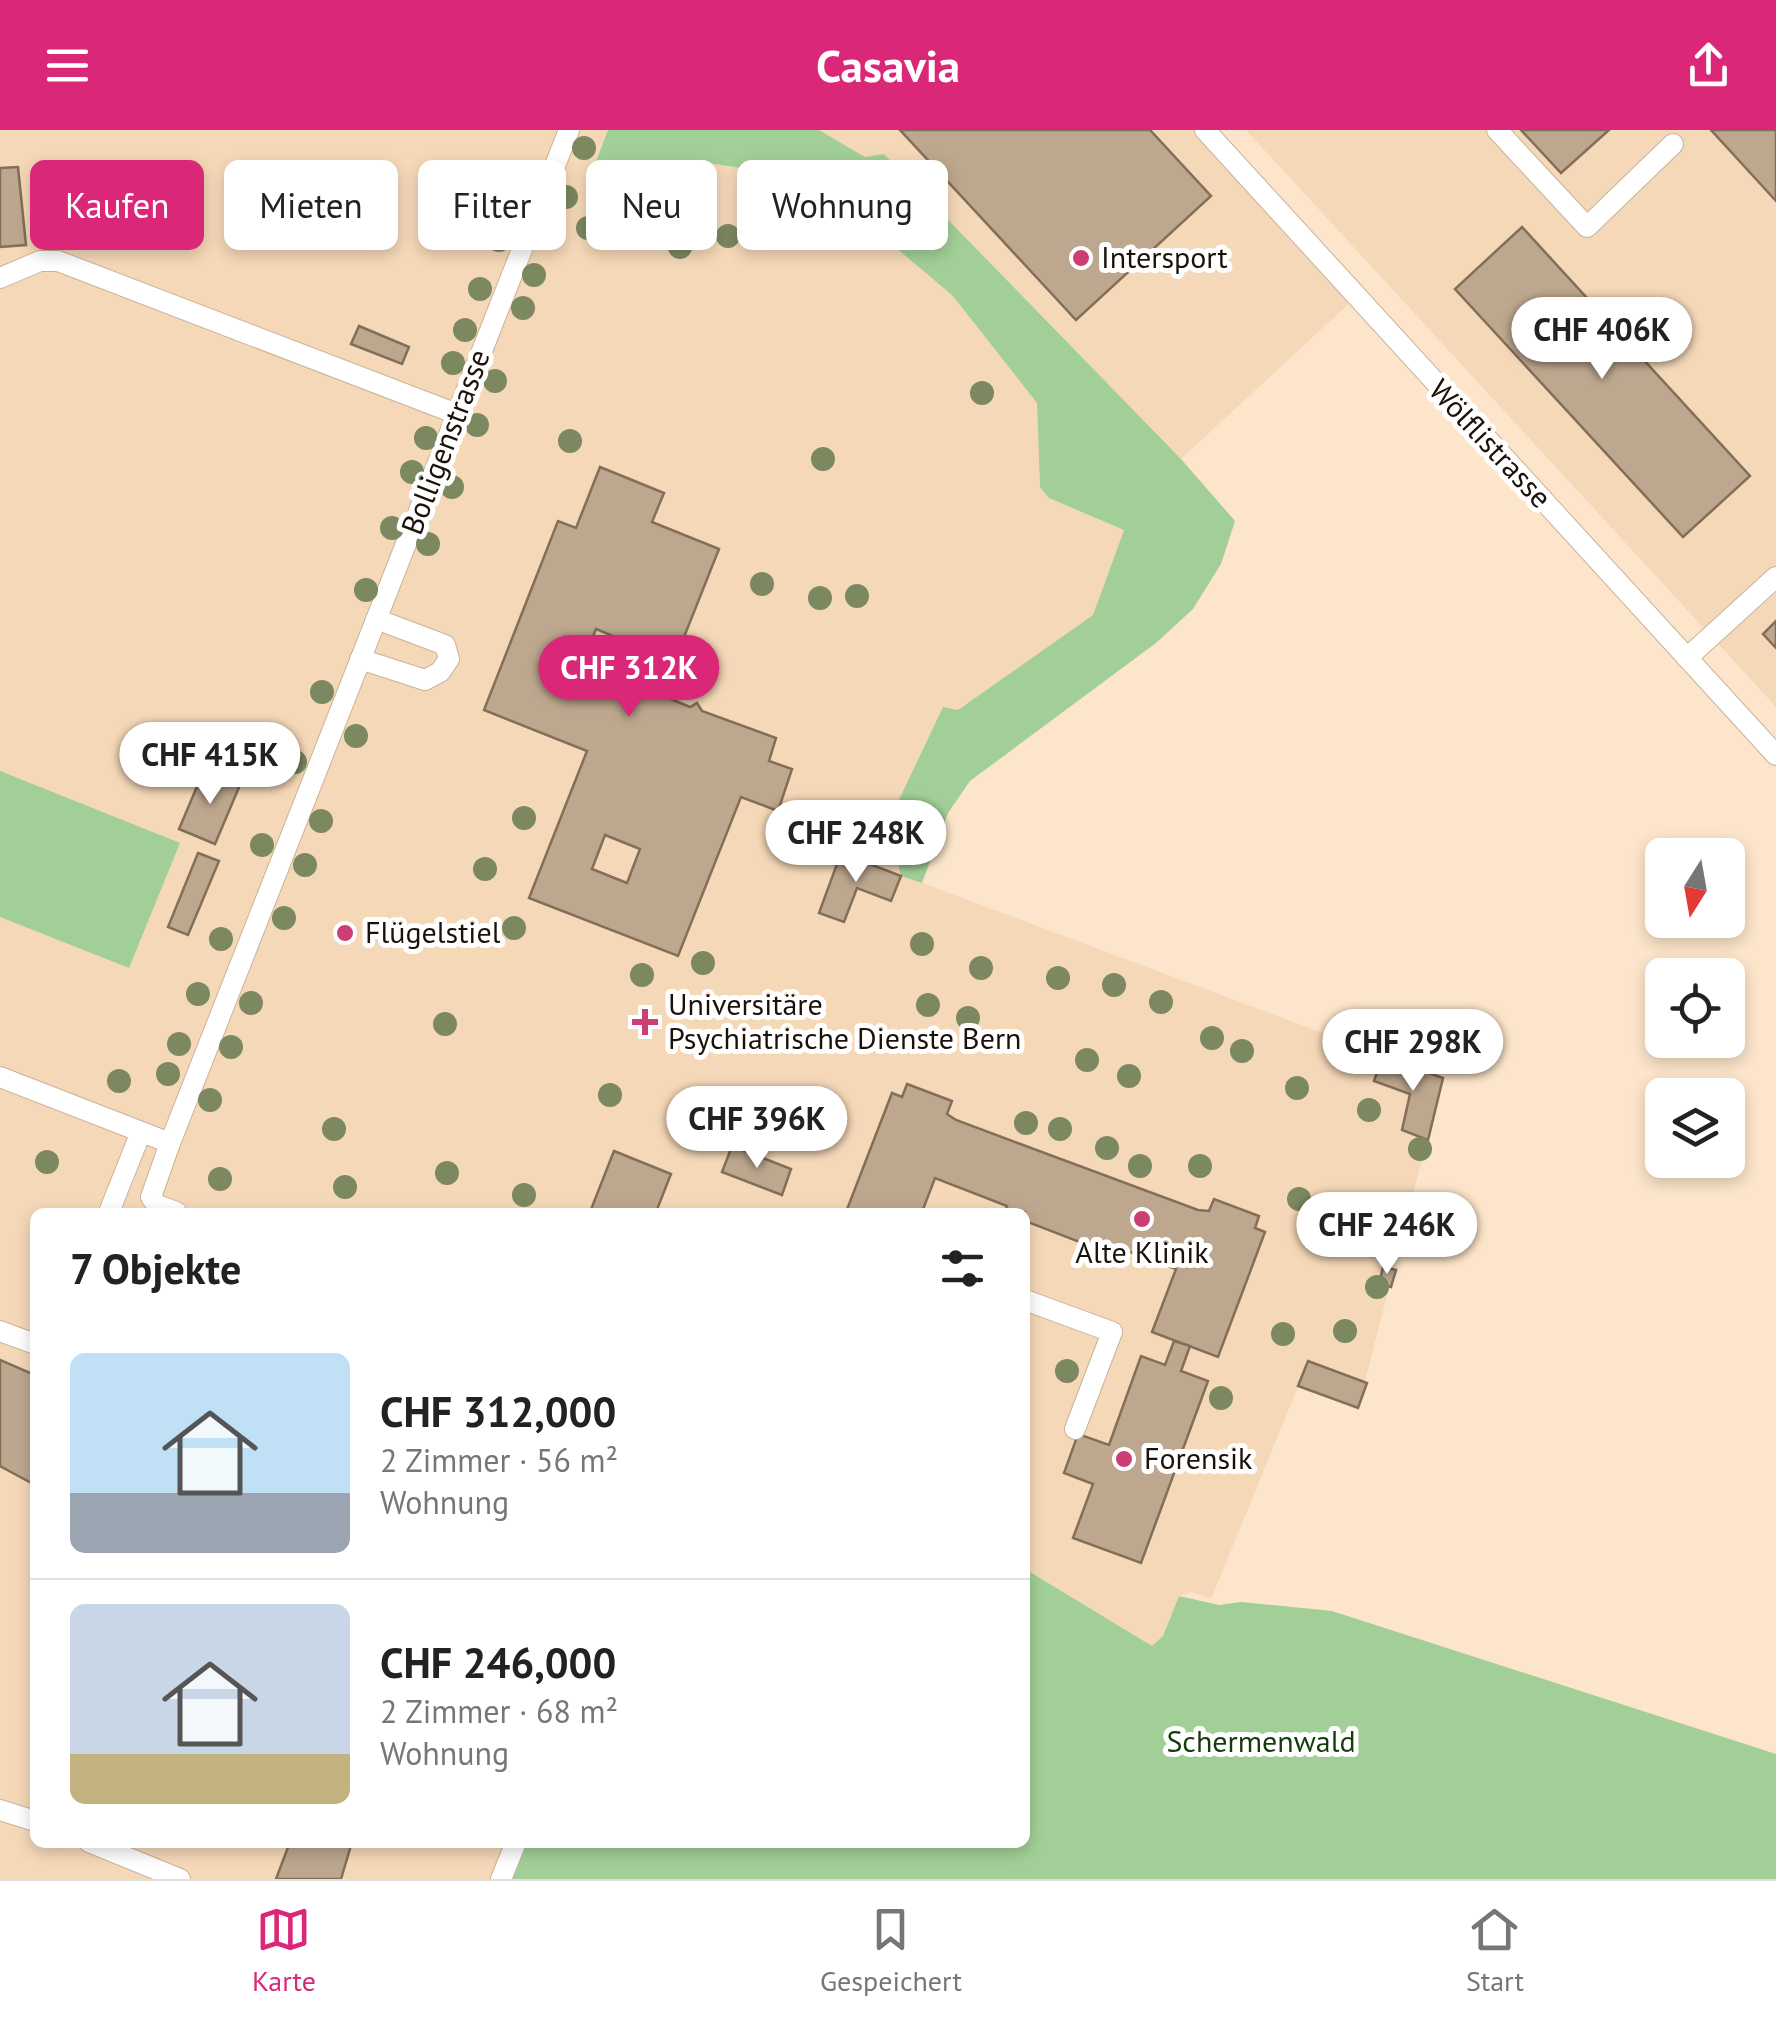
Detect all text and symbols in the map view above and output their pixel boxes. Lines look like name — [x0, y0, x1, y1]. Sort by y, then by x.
text: Casavia — [816, 36, 960, 94]
icon: menu — [40, 38, 95, 93]
icon: share — [1681, 38, 1736, 93]
chip: Kaufen — [30, 160, 204, 250]
chip: Mieten — [224, 160, 398, 250]
chip: Filter — [418, 160, 566, 250]
chip: Neu — [586, 160, 717, 250]
chip: Wohnung — [737, 160, 948, 250]
place label: Intersport — [1101, 237, 1228, 276]
marker: Intersport — [1070, 247, 1092, 269]
pin: CHF 406K — [1499, 297, 1705, 382]
text: CHF 406K — [1533, 308, 1671, 350]
street label: Bolligenstrasse — [391, 343, 498, 540]
street label: Wölflistrasse — [1421, 370, 1561, 516]
pin: CHF 312K — [526, 635, 732, 720]
text: CHF 312K — [560, 646, 698, 688]
pin: CHF 415K — [107, 722, 313, 807]
text: CHF 415K — [141, 733, 279, 775]
pin: CHF 248K — [753, 800, 959, 885]
text: CHF 248K — [787, 811, 925, 853]
north arrow — [1645, 838, 1745, 938]
map controls — [1645, 838, 1745, 1178]
place label: Flügelstiel — [365, 912, 501, 951]
marker: Flügelstiel — [334, 922, 356, 944]
button: locate — [1645, 958, 1745, 1058]
place label: Universitäre Psychiatrische Dienste Bern — [668, 984, 1022, 1057]
marker: Universitäre Psychiatrische Dienste Bern — [632, 1009, 658, 1035]
pin: CHF 298K — [1310, 1009, 1516, 1094]
text: CHF 298K — [1344, 1020, 1482, 1062]
button: layers — [1645, 1078, 1745, 1178]
pin: CHF 396K — [654, 1086, 860, 1171]
text: CHF 396K — [688, 1097, 826, 1139]
pin: CHF 246K — [1284, 1192, 1490, 1277]
text: CHF 246K — [1318, 1203, 1456, 1245]
marker: Alte Klinik — [1131, 1208, 1153, 1230]
place label: Alte Klinik — [1075, 1232, 1209, 1271]
text: 7 Objekte — [70, 1241, 241, 1296]
icon: filters — [935, 1241, 990, 1296]
text: CHF 312,000 — [380, 1384, 616, 1439]
icon: home — [150, 1393, 270, 1513]
place label: Forensik — [1144, 1438, 1253, 1477]
text: 2 Zimmer · 56 m² — [380, 1439, 618, 1481]
marker: Forensik — [1113, 1448, 1135, 1470]
text: Wohnung — [380, 1481, 509, 1523]
text: CHF 246,000 — [380, 1635, 616, 1690]
icon: home — [150, 1644, 270, 1764]
text: 2 Zimmer · 68 m² — [380, 1690, 618, 1732]
park label: Schermenwald — [1166, 1721, 1356, 1760]
text: Wohnung — [380, 1732, 509, 1774]
tab: Karte — [252, 1902, 316, 1999]
tab: Gespeichert — [820, 1902, 962, 1999]
tab: Start — [1466, 1902, 1524, 1999]

